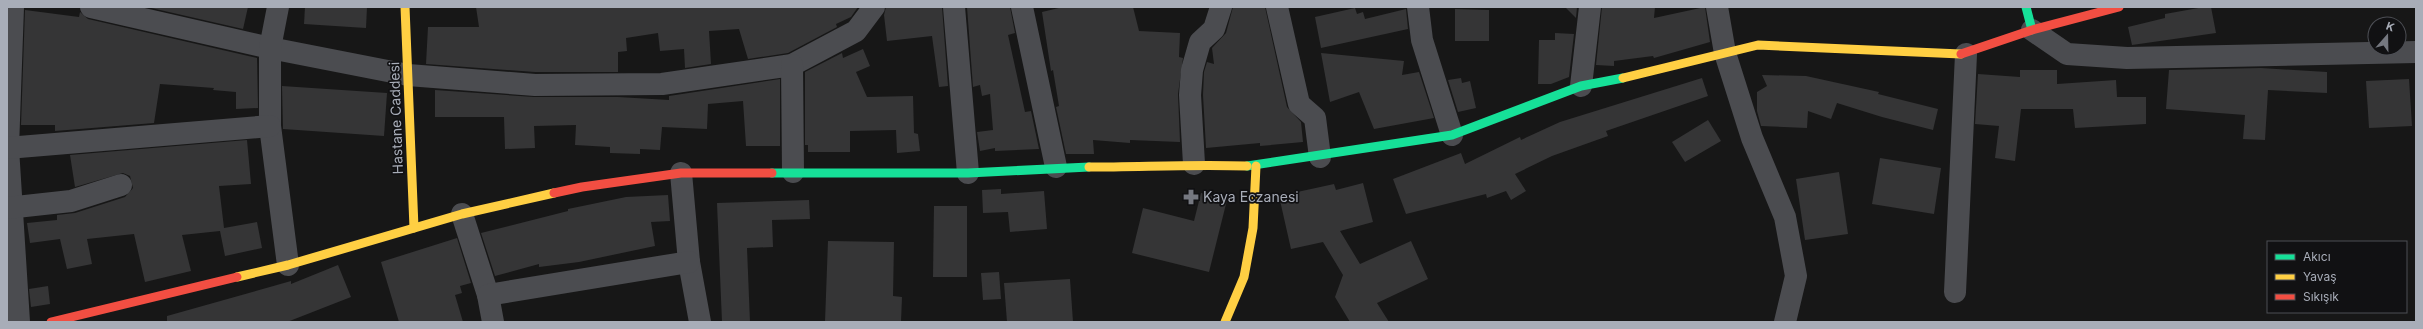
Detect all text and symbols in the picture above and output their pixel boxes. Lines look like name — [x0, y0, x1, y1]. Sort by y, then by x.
north arrow — [2367, 16, 2407, 56]
text: K — [2384, 19, 2397, 35]
street label: Hastane Caddesi — [385, 61, 406, 175]
pharmacy icon: Kaya Eczanesi — [1182, 188, 1200, 206]
place label: Kaya Eczanesi — [1203, 188, 1299, 205]
legend — [2267, 241, 2407, 313]
text: Akıcı — [2303, 249, 2331, 264]
text: Yavaş — [2303, 269, 2337, 284]
text: Sıkışık — [2303, 289, 2339, 304]

